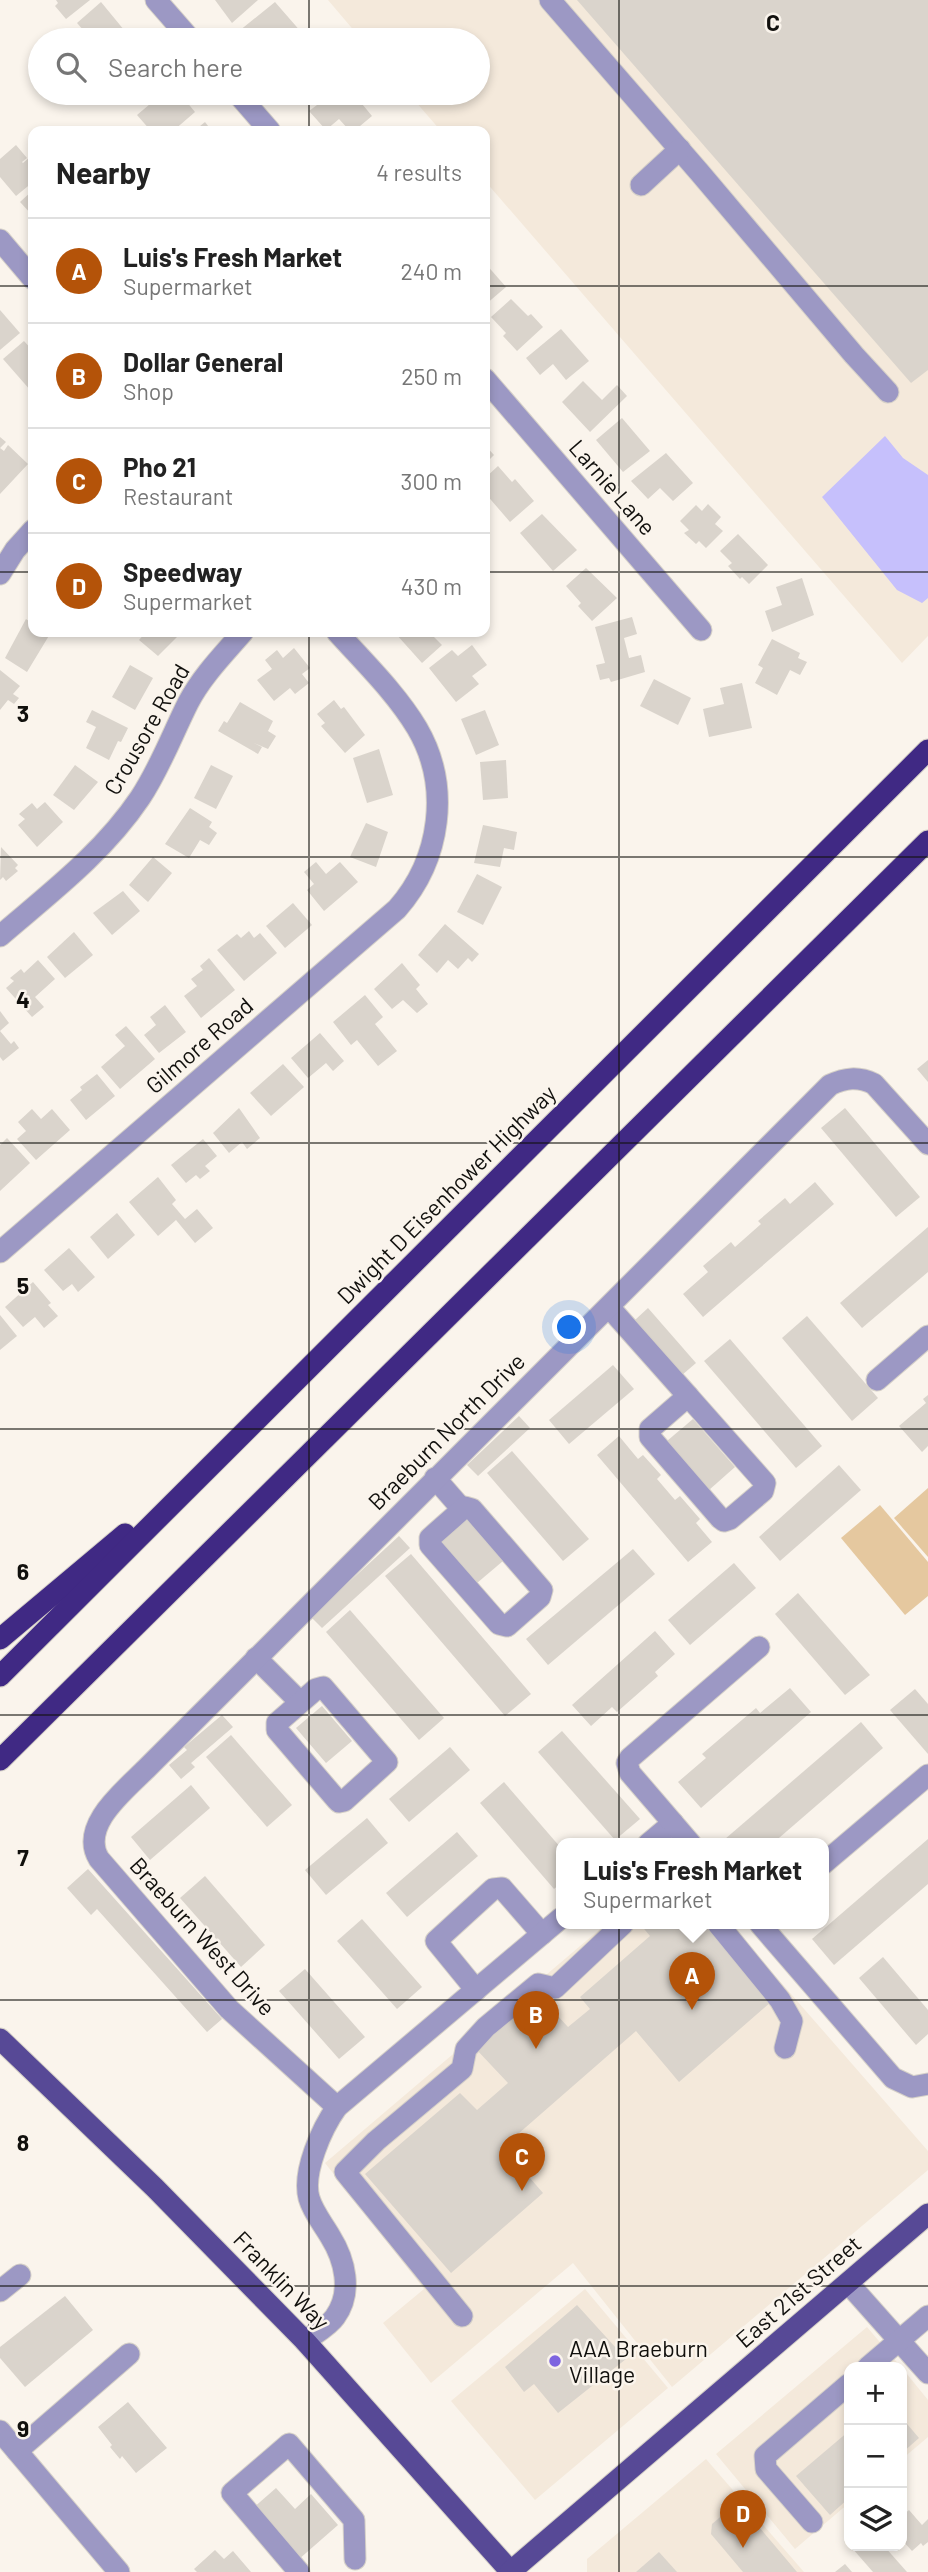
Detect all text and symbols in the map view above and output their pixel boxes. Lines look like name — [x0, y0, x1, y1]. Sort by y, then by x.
text: C — [766, 8, 780, 36]
search box — [28, 28, 490, 105]
icon: search — [52, 48, 90, 86]
text: Search here — [108, 51, 243, 82]
text: Nearby — [56, 154, 151, 190]
text: 4 results — [376, 158, 462, 186]
text: Luis's Fresh Market — [123, 241, 342, 272]
text: A — [71, 257, 87, 285]
text: 240 m — [400, 257, 462, 285]
text: Supermarket — [123, 272, 253, 300]
text: Dollar General — [123, 346, 283, 377]
text: B — [72, 362, 86, 390]
text: 250 m — [401, 362, 462, 390]
text: Shop — [123, 377, 174, 405]
street label: Larnie Lane — [564, 433, 662, 541]
text: Pho 21 — [123, 451, 196, 482]
text: C — [72, 467, 86, 495]
text: 300 m — [401, 467, 462, 495]
text: Restaurant — [123, 482, 233, 510]
text: Speedway — [123, 556, 242, 587]
text: D — [72, 572, 86, 600]
text: 430 m — [401, 572, 462, 600]
text: Supermarket — [123, 587, 253, 615]
street label: Crousore Road — [97, 658, 195, 800]
text: 3 — [17, 699, 29, 727]
text: 4 — [16, 985, 30, 1013]
street label: Gilmore Road — [140, 991, 258, 1099]
street label: Dwight D Eisenhower Highway — [331, 1078, 562, 1309]
text: 5 — [17, 1271, 29, 1299]
your location — [552, 1310, 586, 1344]
street label: Braeburn North Drive — [362, 1347, 530, 1515]
text: 6 — [17, 1557, 29, 1585]
popup — [556, 1838, 829, 1929]
text: 7 — [17, 1843, 29, 1871]
street label: Braeburn West Drive — [125, 1851, 281, 2021]
text: Luis's Fresh Market — [583, 1854, 802, 1885]
text: Supermarket — [583, 1885, 713, 1913]
pin: A — [669, 1952, 715, 2010]
pin: B — [513, 1991, 559, 2049]
text: 8 — [17, 2128, 29, 2156]
pin: C — [499, 2133, 545, 2191]
street label: Franklin Way — [228, 2225, 336, 2335]
street label: East 21st Street — [730, 2229, 866, 2353]
place label: AAA Braeburn Village — [569, 2334, 708, 2388]
marker: AAA Braeburn Village — [547, 2353, 563, 2369]
map controls — [844, 2362, 907, 2551]
button: + — [844, 2362, 907, 2425]
text: 9 — [17, 2414, 29, 2442]
button: − — [844, 2425, 907, 2488]
button: layers — [844, 2488, 907, 2551]
pin: D — [720, 2490, 766, 2548]

